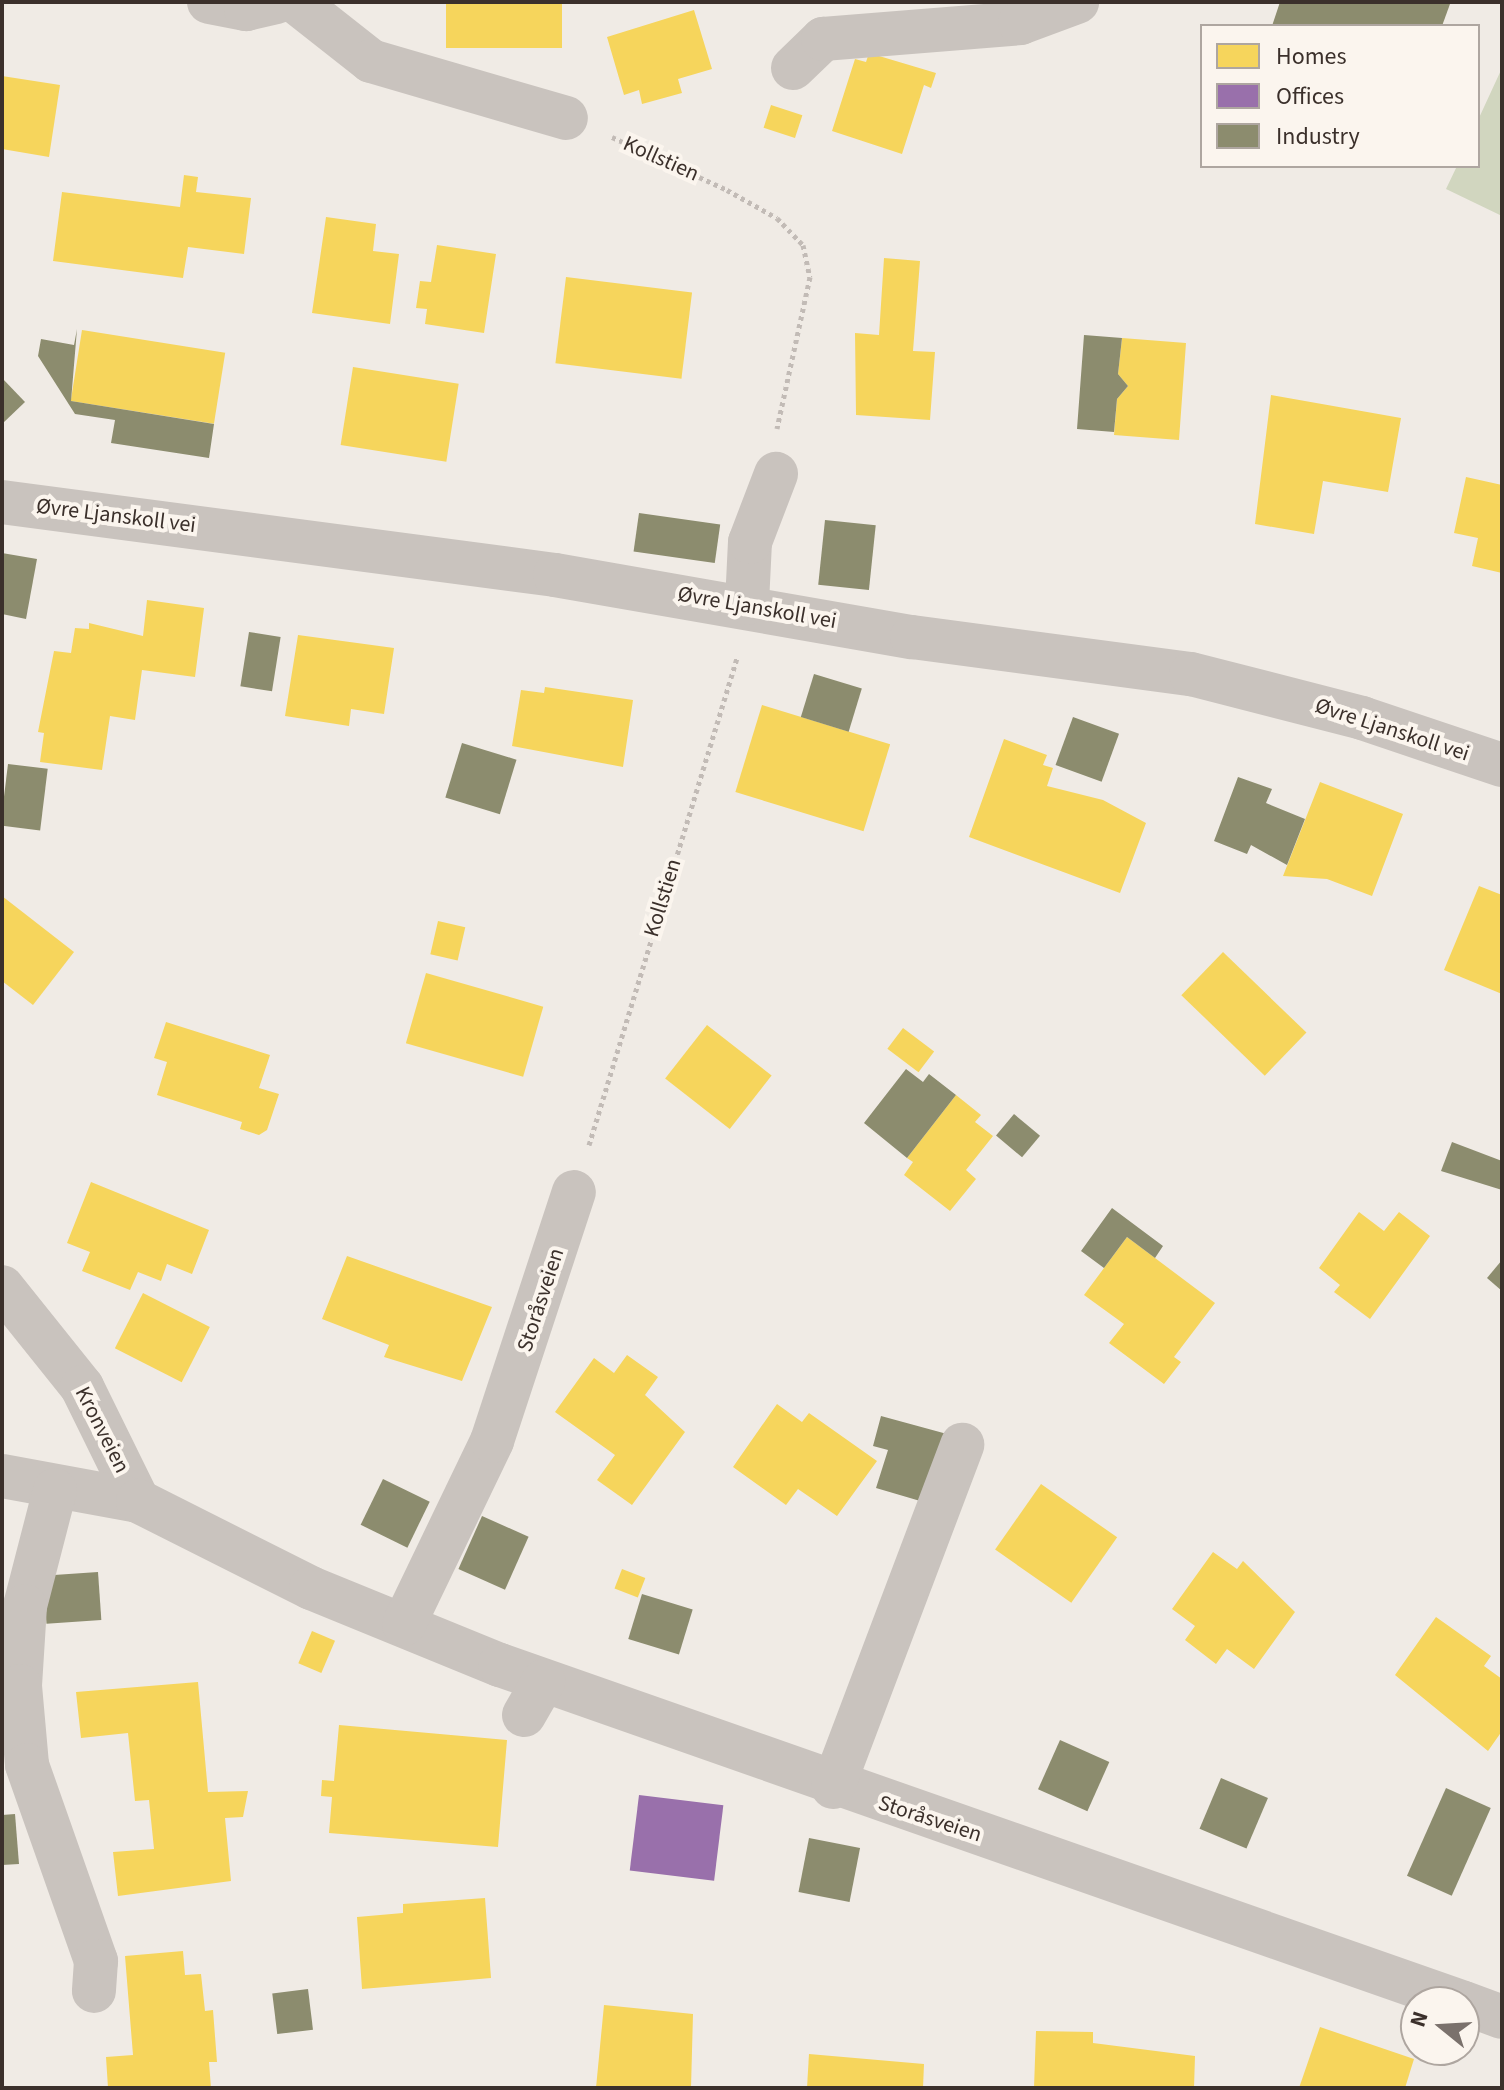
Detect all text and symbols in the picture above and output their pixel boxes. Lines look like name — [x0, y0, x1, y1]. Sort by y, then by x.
legend — [1200, 24, 1480, 168]
text: Homes — [1276, 39, 1347, 74]
text: Offices — [1276, 79, 1344, 114]
text: Industry — [1276, 119, 1360, 154]
street label: Kollstien — [619, 131, 703, 187]
street label: Øvre Ljanskoll vei — [35, 493, 197, 539]
street label: Øvre Ljanskoll vei — [676, 581, 838, 635]
street label: Øvre Ljanskoll vei — [1312, 693, 1472, 767]
street label: Kollstien — [639, 856, 687, 940]
street label: Storåsveien — [512, 1245, 570, 1355]
street label: Kronveien — [69, 1382, 135, 1478]
street label: Storåsveien — [875, 1790, 985, 1848]
north arrow — [1400, 1986, 1480, 2066]
text: N — [1402, 2007, 1437, 2031]

